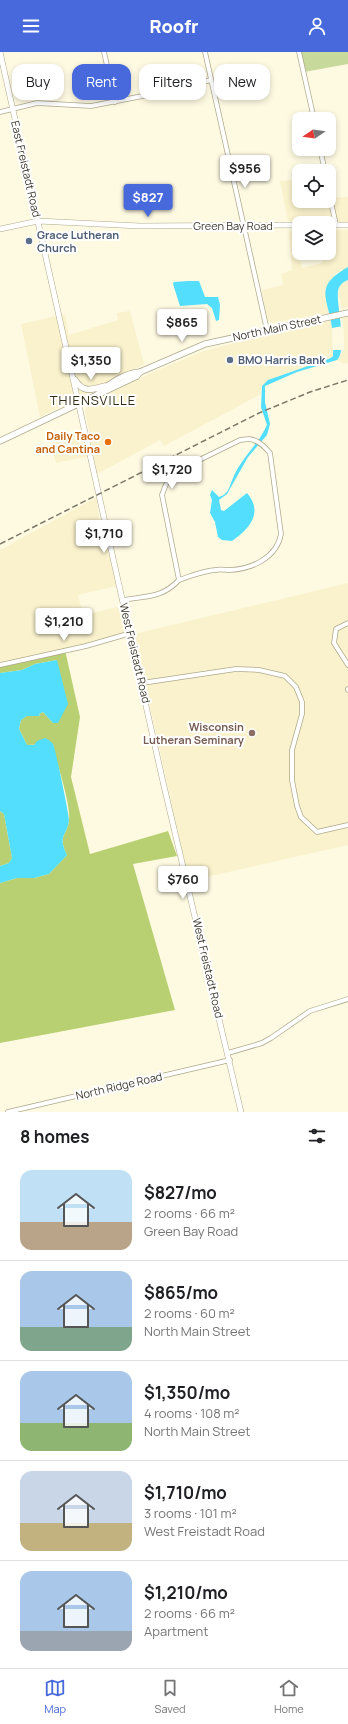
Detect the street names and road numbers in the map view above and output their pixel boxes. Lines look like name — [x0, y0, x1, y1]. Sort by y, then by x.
street label: East Freistadt Road — [8, 119, 45, 219]
street label: Green Bay Road — [193, 218, 273, 233]
street label: North Main Street — [231, 311, 323, 344]
street label: West Freistadt Road — [117, 601, 154, 704]
street label: West Freistadt Road — [190, 916, 227, 1019]
street label: North Ridge Road — [74, 1068, 164, 1103]

